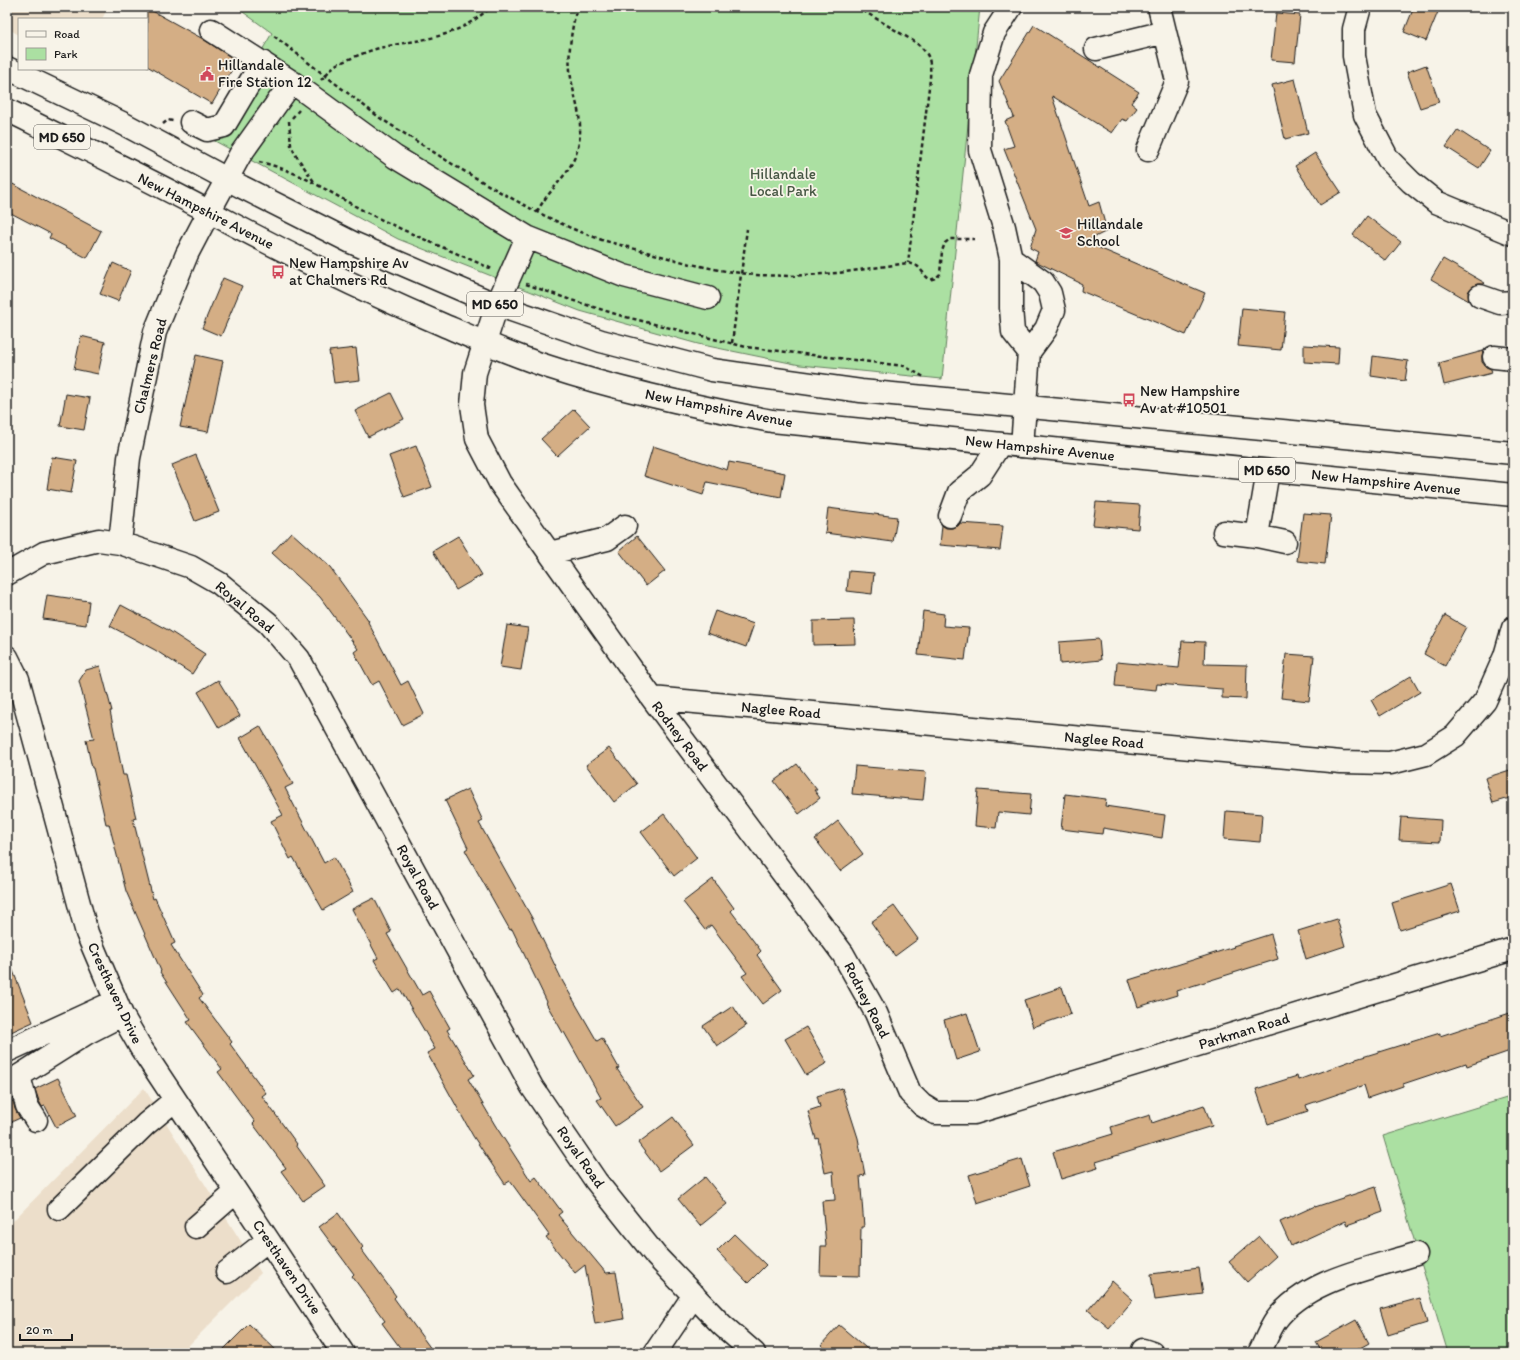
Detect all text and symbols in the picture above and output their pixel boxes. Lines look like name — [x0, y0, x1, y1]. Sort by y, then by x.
legend — [18, 18, 148, 70]
text: Road — [54, 27, 80, 41]
text: Park — [54, 47, 78, 61]
place label: Hillandale Fire Station 12 — [218, 56, 312, 91]
public building icon: Hillandale Fire Station 12 — [199, 66, 215, 82]
road number: MD 650 — [34, 125, 90, 149]
park label: Hillandale Local Park — [749, 165, 817, 200]
street label: New Hampshire Avenue — [135, 169, 277, 253]
place label: Hillandale School — [1077, 215, 1143, 250]
school or university icon: Hillandale School — [1058, 225, 1074, 241]
place label: New Hampshire Av at Chalmers Rd — [289, 254, 409, 289]
bus stop icon: New Hampshire Av at Chalmers Rd — [270, 264, 286, 280]
road number: MD 650 — [467, 292, 523, 316]
street label: Chalmers Road — [129, 316, 171, 416]
place label: New Hampshire Av at #10501 — [1140, 382, 1240, 417]
street label: New Hampshire Avenue — [644, 385, 794, 431]
bus stop icon: New Hampshire Av at #10501 — [1121, 392, 1137, 408]
street label: New Hampshire Avenue — [964, 431, 1116, 465]
road number: MD 650 — [1239, 458, 1295, 482]
street label: New Hampshire Avenue — [1310, 465, 1462, 499]
street label: Royal Road — [212, 577, 278, 637]
street label: Rodney Road — [648, 697, 713, 775]
street label: Naglee Road — [740, 698, 822, 723]
street label: Naglee Road — [1063, 728, 1145, 753]
street label: Royal Road — [393, 841, 443, 913]
street label: Cresthaven Drive — [84, 939, 146, 1047]
street label: Rodney Road — [840, 959, 894, 1042]
street label: Parkman Road — [1196, 1009, 1292, 1053]
street label: Royal Road — [553, 1123, 609, 1191]
street label: Cresthaven Drive — [249, 1216, 325, 1318]
scale bar — [20, 1316, 72, 1342]
text: 20 m — [26, 1323, 53, 1337]

